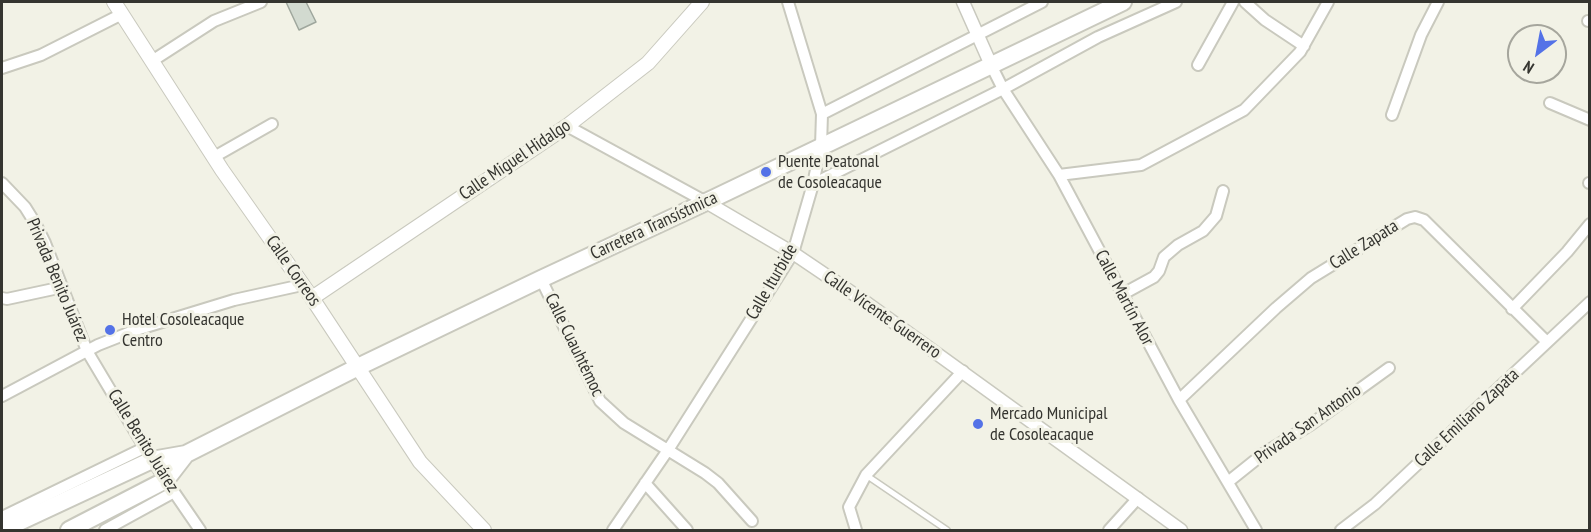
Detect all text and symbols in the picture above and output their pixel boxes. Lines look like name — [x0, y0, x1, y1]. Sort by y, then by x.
north arrow — [1507, 24, 1567, 84]
text: N — [1520, 57, 1537, 78]
street label: Calle Miguel Hidalgo — [455, 115, 575, 205]
place label: Puente Peatonal de Cosoleacaque — [778, 151, 882, 194]
marker: Puente Peatonal de Cosoleacaque — [759, 165, 773, 179]
street label: Carretera Transístmica — [587, 187, 721, 265]
street label: Privada Benito Juárez — [21, 215, 93, 345]
street label: Calle Zapata — [1326, 215, 1402, 275]
street label: Calle Correos — [261, 231, 325, 311]
street label: Calle Iturbide — [742, 240, 802, 324]
street label: Calle Martín Alor — [1090, 247, 1158, 349]
street label: Calle Vicente Guerrero — [819, 266, 945, 364]
street label: Calle Cuauhtémoc — [540, 290, 608, 400]
place label: Hotel Cosoleacaque Centro — [122, 309, 245, 352]
marker: Hotel Cosoleacaque Centro — [103, 323, 117, 337]
street label: Calle Emiliano Zapata — [1410, 364, 1524, 472]
street label: Privada San Antonio — [1251, 379, 1365, 469]
street label: Calle Benito Juárez — [103, 386, 183, 496]
place label: Mercado Municipal de Cosoleacaque — [990, 403, 1107, 446]
marker: Mercado Municipal de Cosoleacaque — [971, 417, 985, 431]

